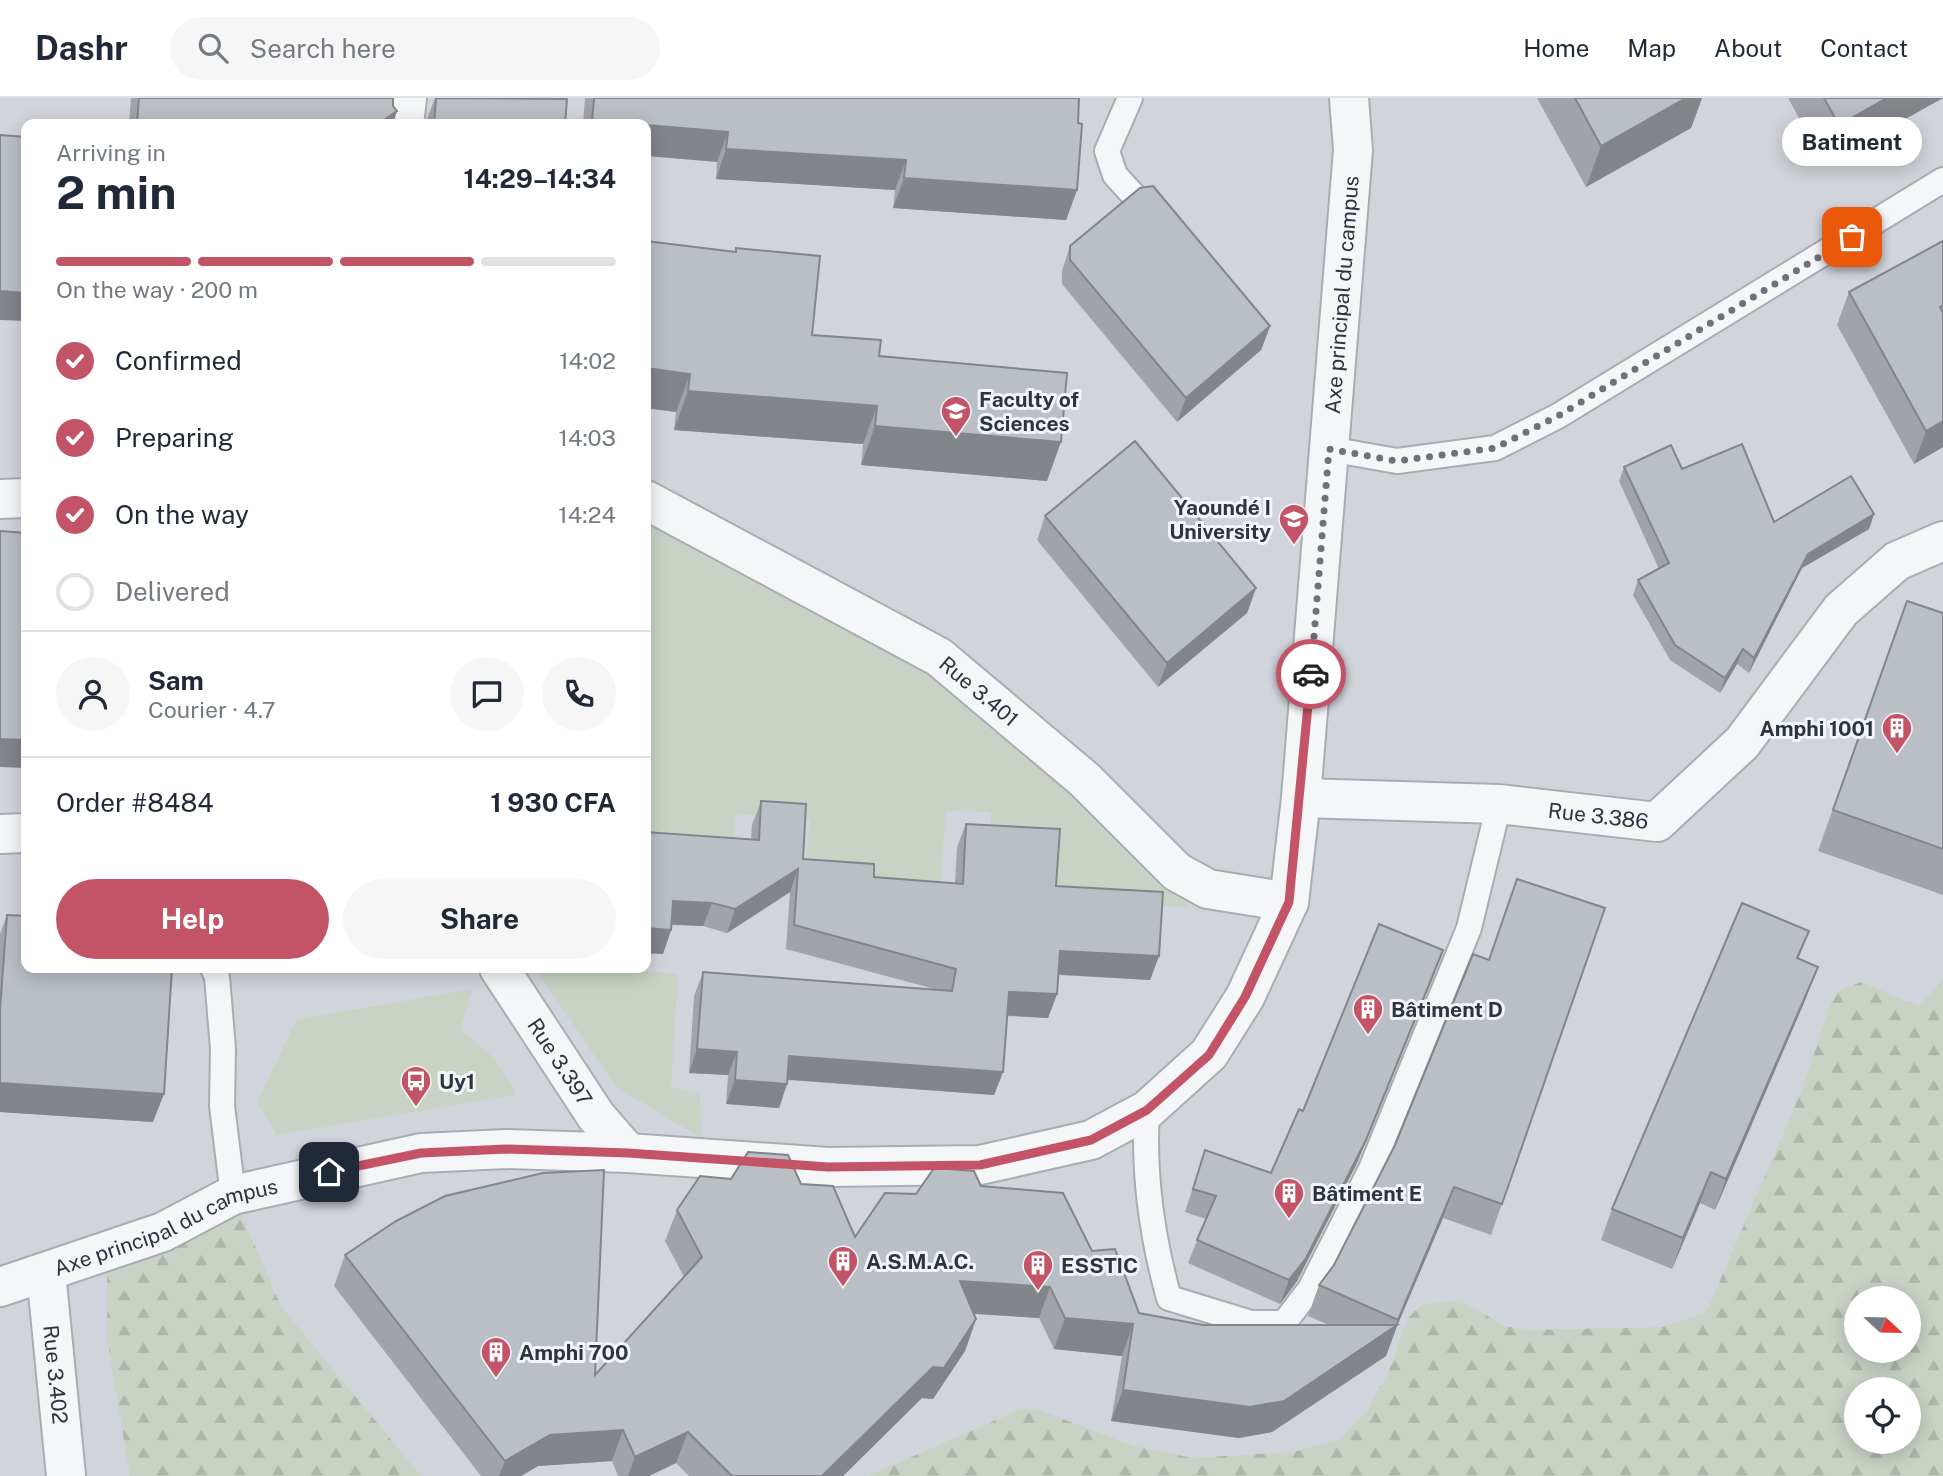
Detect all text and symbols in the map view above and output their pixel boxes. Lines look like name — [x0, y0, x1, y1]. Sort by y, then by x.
search box — [170, 17, 660, 80]
text: Dashr — [35, 29, 128, 67]
icon: search — [194, 29, 232, 67]
text: Search here — [250, 33, 396, 64]
text: Home — [1523, 34, 1589, 62]
text: Map — [1627, 34, 1676, 62]
text: About — [1714, 34, 1782, 62]
text: Contact — [1820, 34, 1908, 62]
callout: Batiment — [1782, 118, 1922, 167]
text: Batiment — [1802, 128, 1902, 155]
text: Arriving in — [56, 139, 166, 166]
text: 14:29–14:34 — [464, 163, 616, 194]
text: 2 min — [56, 165, 176, 219]
street label: Axe principal du campus — [1319, 175, 1363, 415]
pin — [1822, 207, 1882, 267]
icon: bag — [1833, 218, 1871, 256]
text: On the way · 200 m — [56, 276, 258, 303]
icon: check — [56, 342, 94, 380]
text: Confirmed — [115, 345, 242, 376]
text: 14:02 — [559, 347, 616, 374]
place label: Faculty of Sciences — [979, 387, 1079, 436]
school or university icon: Faculty of Sciences — [939, 394, 973, 438]
icon: check — [56, 419, 94, 457]
text: Preparing — [115, 422, 234, 453]
text: 14:03 — [559, 424, 616, 451]
place label: Yaoundé I University — [1169, 495, 1271, 544]
icon: check — [56, 496, 94, 534]
text: On the way — [115, 499, 249, 530]
text: 14:24 — [558, 501, 616, 528]
school or university icon: Yaoundé I University — [1277, 502, 1311, 546]
text: Delivered — [115, 576, 230, 607]
courier — [1276, 639, 1346, 709]
street label: Rue 3.401 — [935, 651, 1024, 731]
icon: car — [1292, 655, 1330, 693]
button: person — [56, 657, 130, 731]
button: chat — [450, 657, 524, 731]
button: phone — [542, 657, 616, 731]
text: Sam — [148, 665, 204, 696]
text: Courier · 4.7 — [148, 696, 276, 723]
building icon: Amphi 1001 — [1880, 711, 1914, 755]
place label: Amphi 1001 — [1759, 716, 1874, 741]
text: Order #8484 — [56, 787, 214, 818]
text: 1 930 CFA — [490, 787, 616, 818]
street label: Rue 3.386 — [1547, 797, 1650, 833]
button: Help — [56, 879, 329, 959]
button: Share — [343, 879, 616, 959]
building icon: Bâtiment D — [1351, 992, 1385, 1036]
place label: Bâtiment D — [1391, 997, 1503, 1022]
street label: Rue 3.397 — [523, 1013, 598, 1110]
bus stop icon: Uy1 — [399, 1064, 433, 1108]
place label: Uy1 — [439, 1069, 475, 1094]
pin — [299, 1142, 359, 1202]
icon: home — [310, 1153, 348, 1191]
street label: Axe principal du campus — [50, 1173, 280, 1280]
building icon: Bâtiment E — [1272, 1176, 1306, 1220]
place label: Bâtiment E — [1312, 1181, 1422, 1206]
building icon: A.S.M.A.C. — [826, 1244, 860, 1288]
building icon: ESSTIC — [1021, 1248, 1055, 1292]
place label: A.S.M.A.C. — [866, 1249, 974, 1274]
place label: ESSTIC — [1061, 1253, 1138, 1278]
north arrow — [1844, 1286, 1922, 1363]
map controls — [1844, 1286, 1921, 1454]
street label: Rue 3.402 — [39, 1324, 73, 1425]
building icon: Amphi 700 — [479, 1335, 513, 1379]
place label: Amphi 700 — [519, 1340, 629, 1365]
button: locate — [1844, 1377, 1921, 1454]

